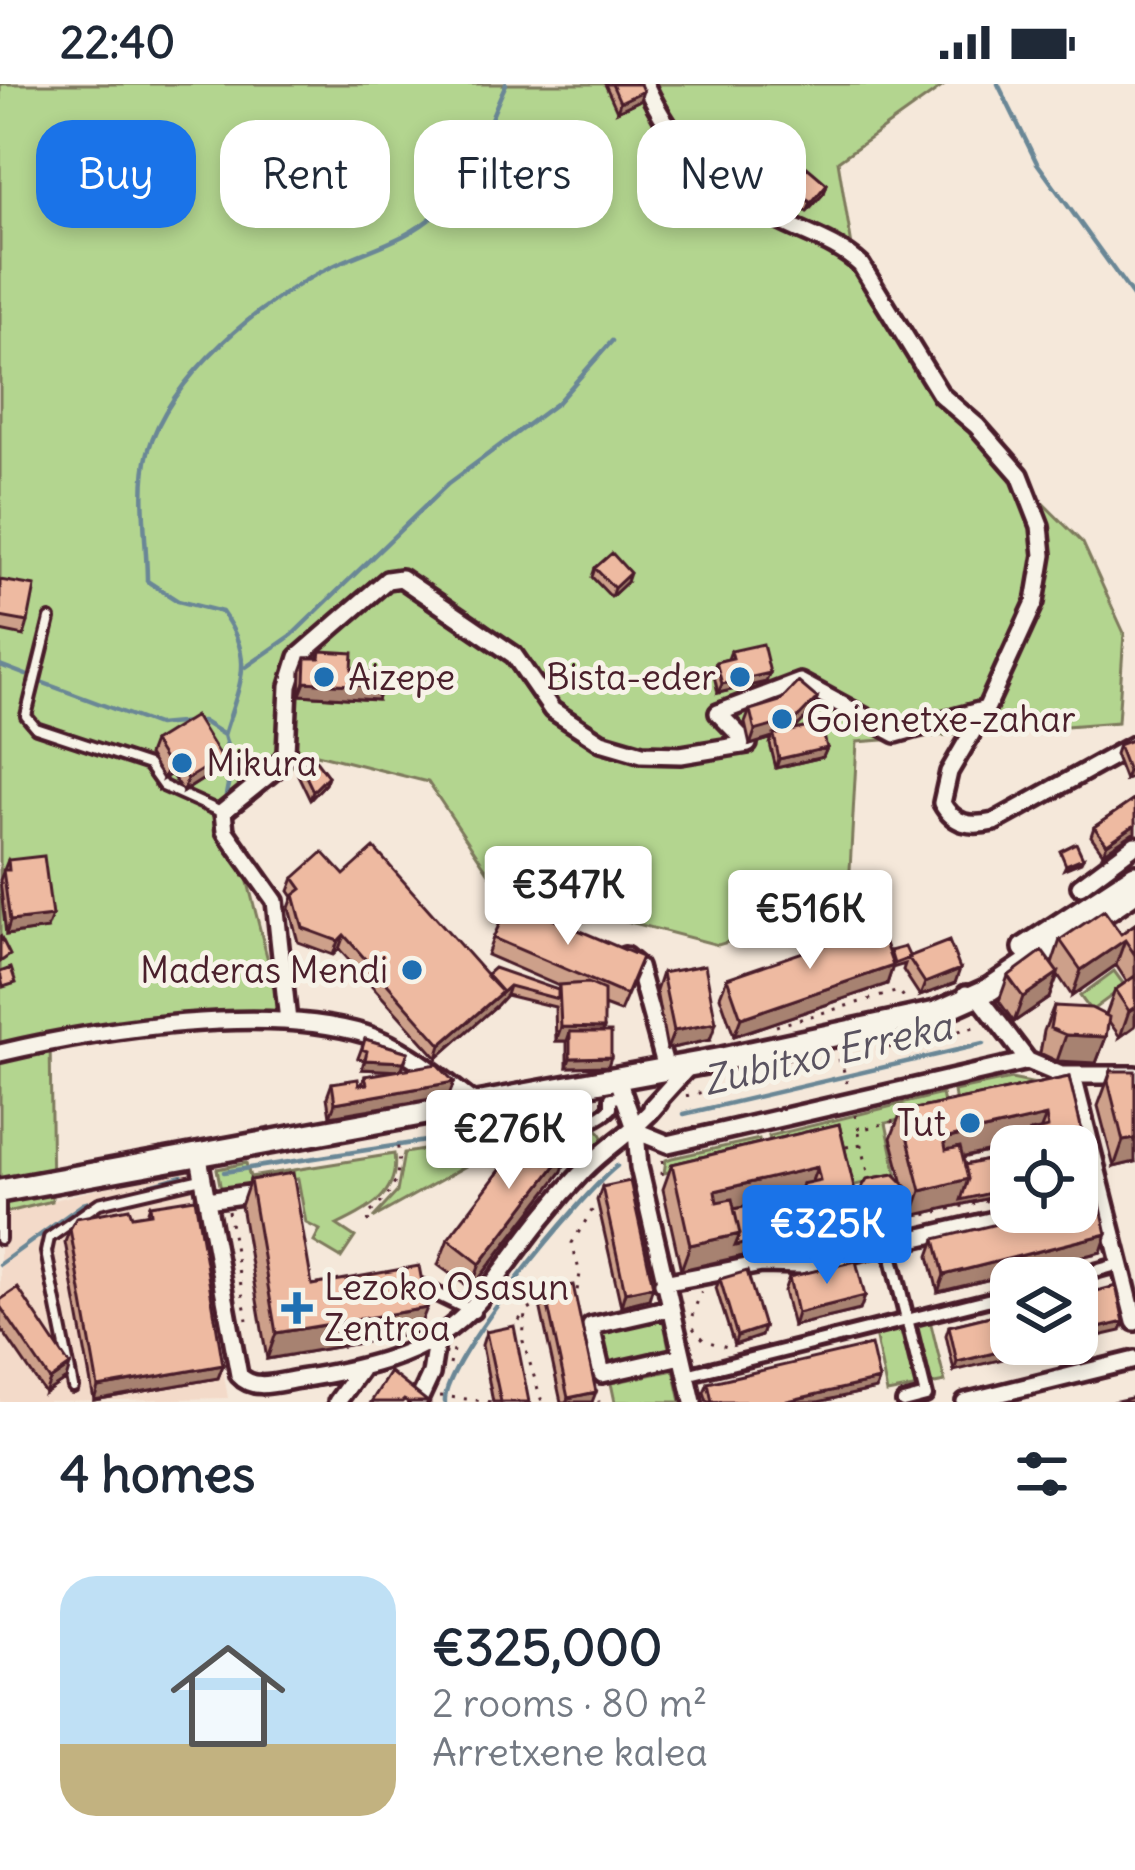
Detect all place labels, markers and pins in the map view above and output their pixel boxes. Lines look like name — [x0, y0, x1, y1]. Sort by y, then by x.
place label: Aizepe — [348, 655, 455, 700]
place label: Bista-eder — [546, 655, 716, 700]
marker: Aizepe — [311, 664, 337, 690]
marker: Bista-eder — [727, 664, 753, 690]
place label: Goienetxe-zahar — [806, 697, 1076, 742]
marker: Goienetxe-zahar — [769, 706, 795, 732]
place label: Mikura — [206, 741, 317, 786]
marker: Mikura — [169, 750, 195, 776]
pin: €347K — [484, 846, 652, 948]
pin: €516K — [726, 870, 894, 972]
place label: Maderas Mendi — [140, 948, 388, 993]
marker: Maderas Mendi — [399, 957, 425, 983]
pin: €276K — [425, 1090, 593, 1192]
place label: Tut — [897, 1101, 946, 1146]
marker: Tut — [957, 1110, 983, 1136]
pin: €325K — [743, 1185, 911, 1287]
place label: Lezoko Osasun Zentroa — [324, 1265, 569, 1351]
marker: Lezoko Osasun Zentroa — [281, 1292, 313, 1324]

